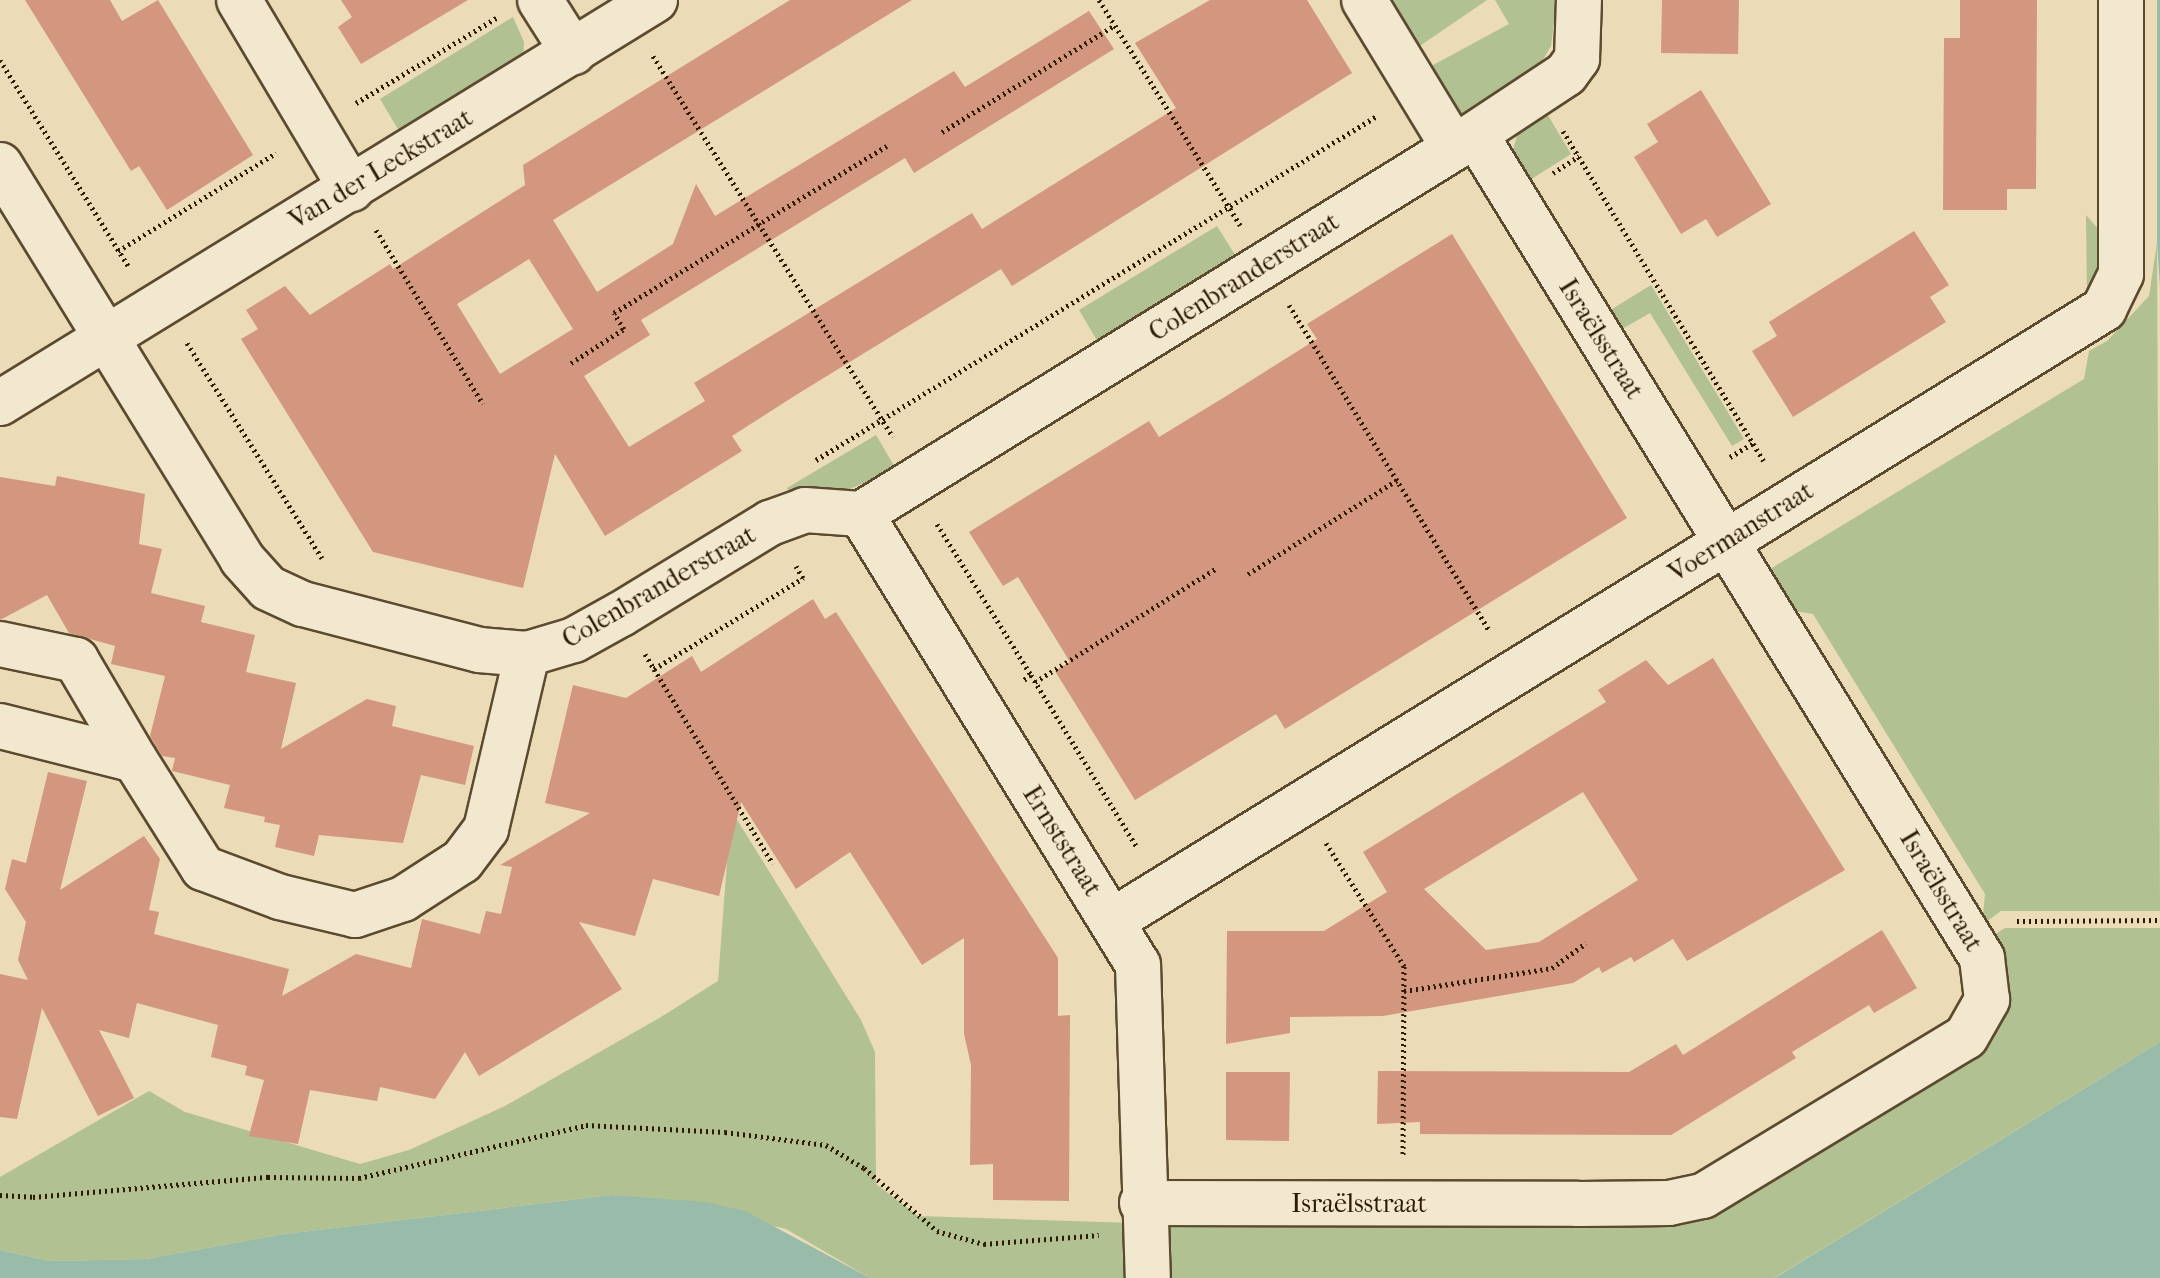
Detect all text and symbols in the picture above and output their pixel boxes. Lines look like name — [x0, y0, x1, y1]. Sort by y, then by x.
street label: Van der Leckstraat — [284, 102, 478, 236]
street label: Colenbranderstraat — [1143, 206, 1345, 348]
street label: Israëlsstraat — [1552, 273, 1650, 405]
street label: Voermanstraat — [1663, 475, 1819, 589]
street label: Colenbranderstraat — [557, 519, 761, 655]
street label: Ernststraat — [1016, 780, 1108, 902]
street label: Israëlsstraat — [1893, 825, 1989, 957]
street label: Israëlsstraat — [1291, 1188, 1427, 1220]

